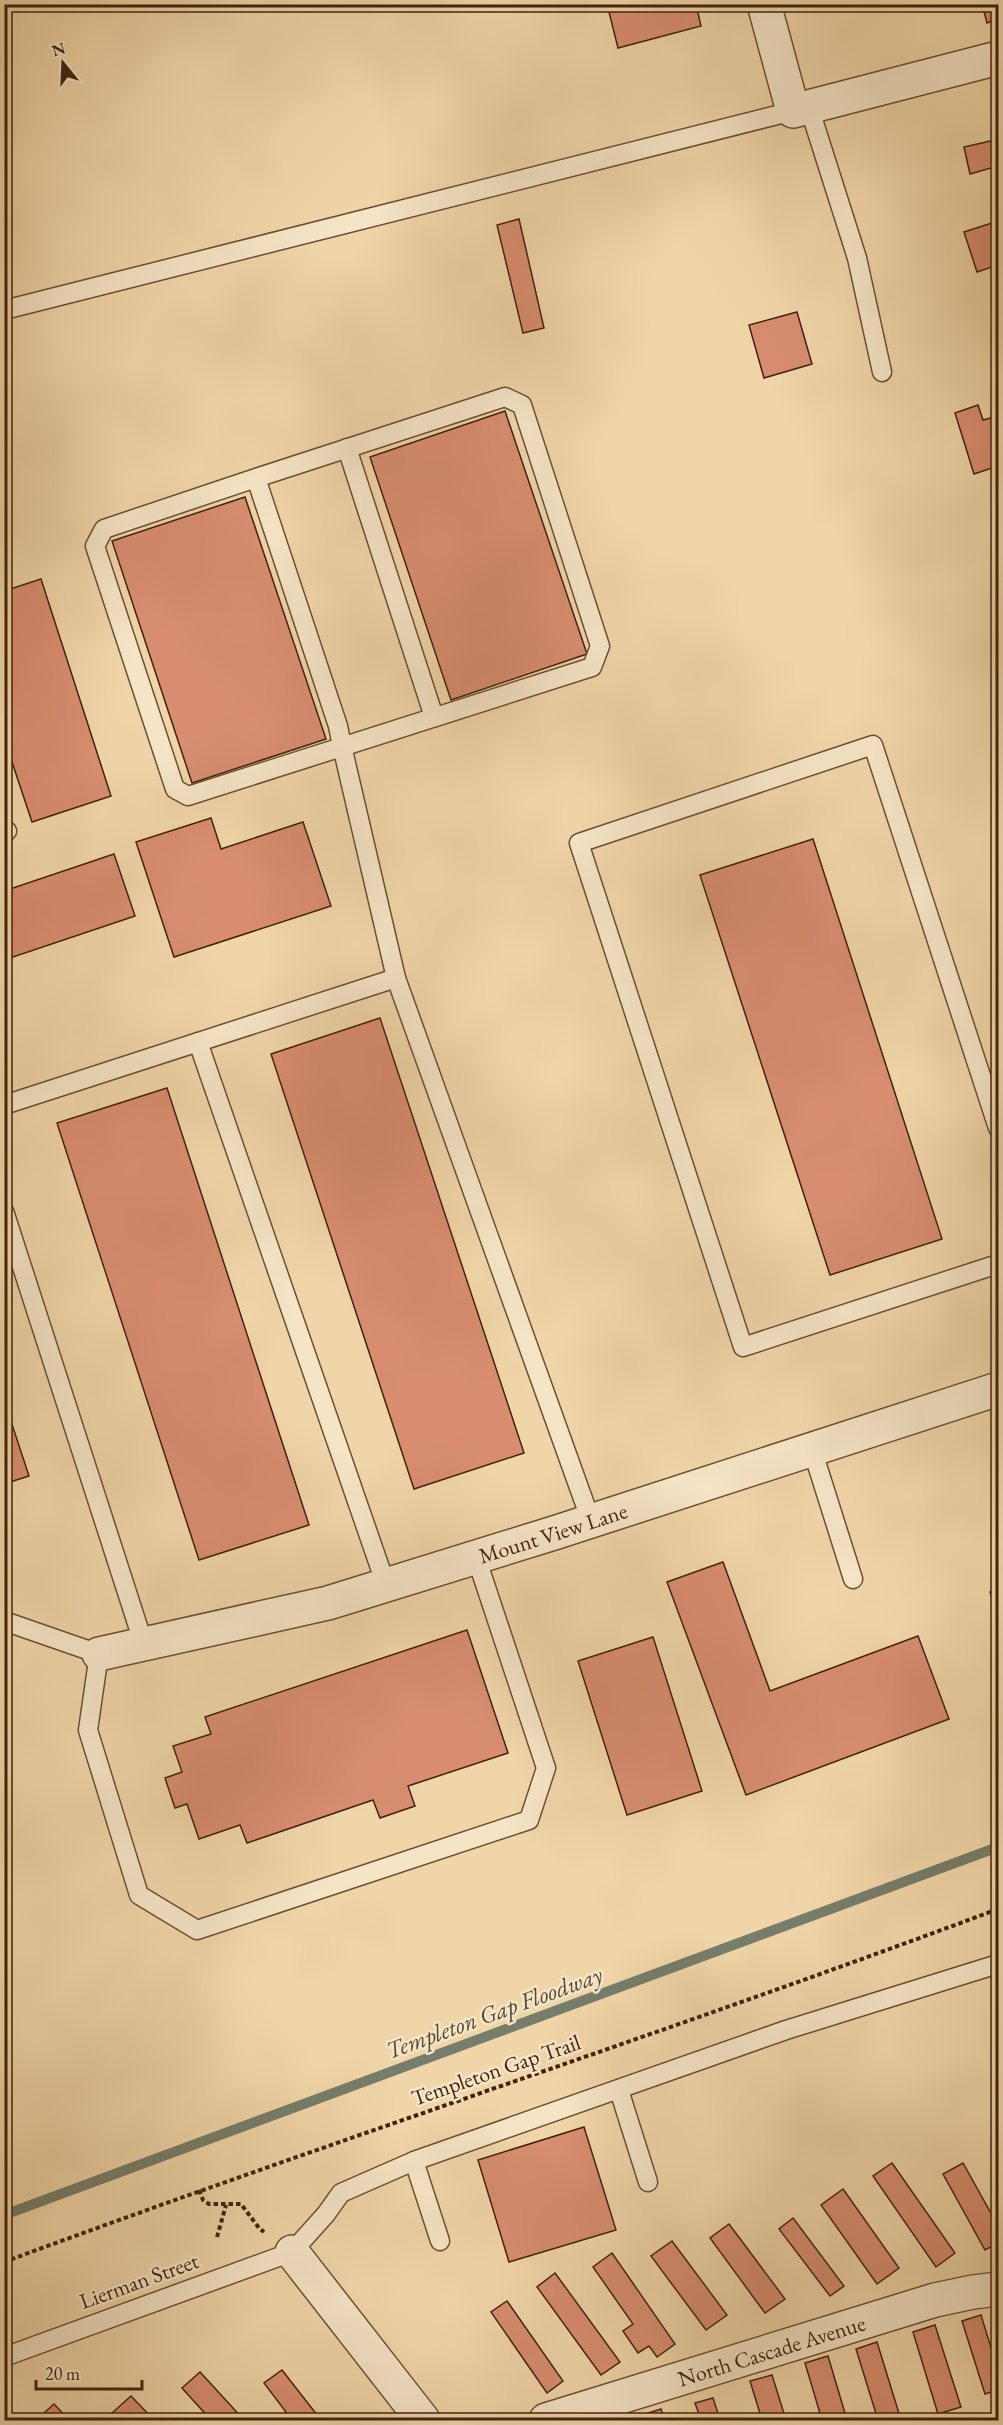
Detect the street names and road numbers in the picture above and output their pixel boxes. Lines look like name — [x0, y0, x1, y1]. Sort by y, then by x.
street label: Mount View Lane — [475, 1496, 631, 1570]
street label: Templeton Gap Trail — [408, 2028, 584, 2112]
street label: Lierman Street — [76, 2246, 202, 2316]
street label: North Cascade Avenue — [674, 2308, 869, 2393]

